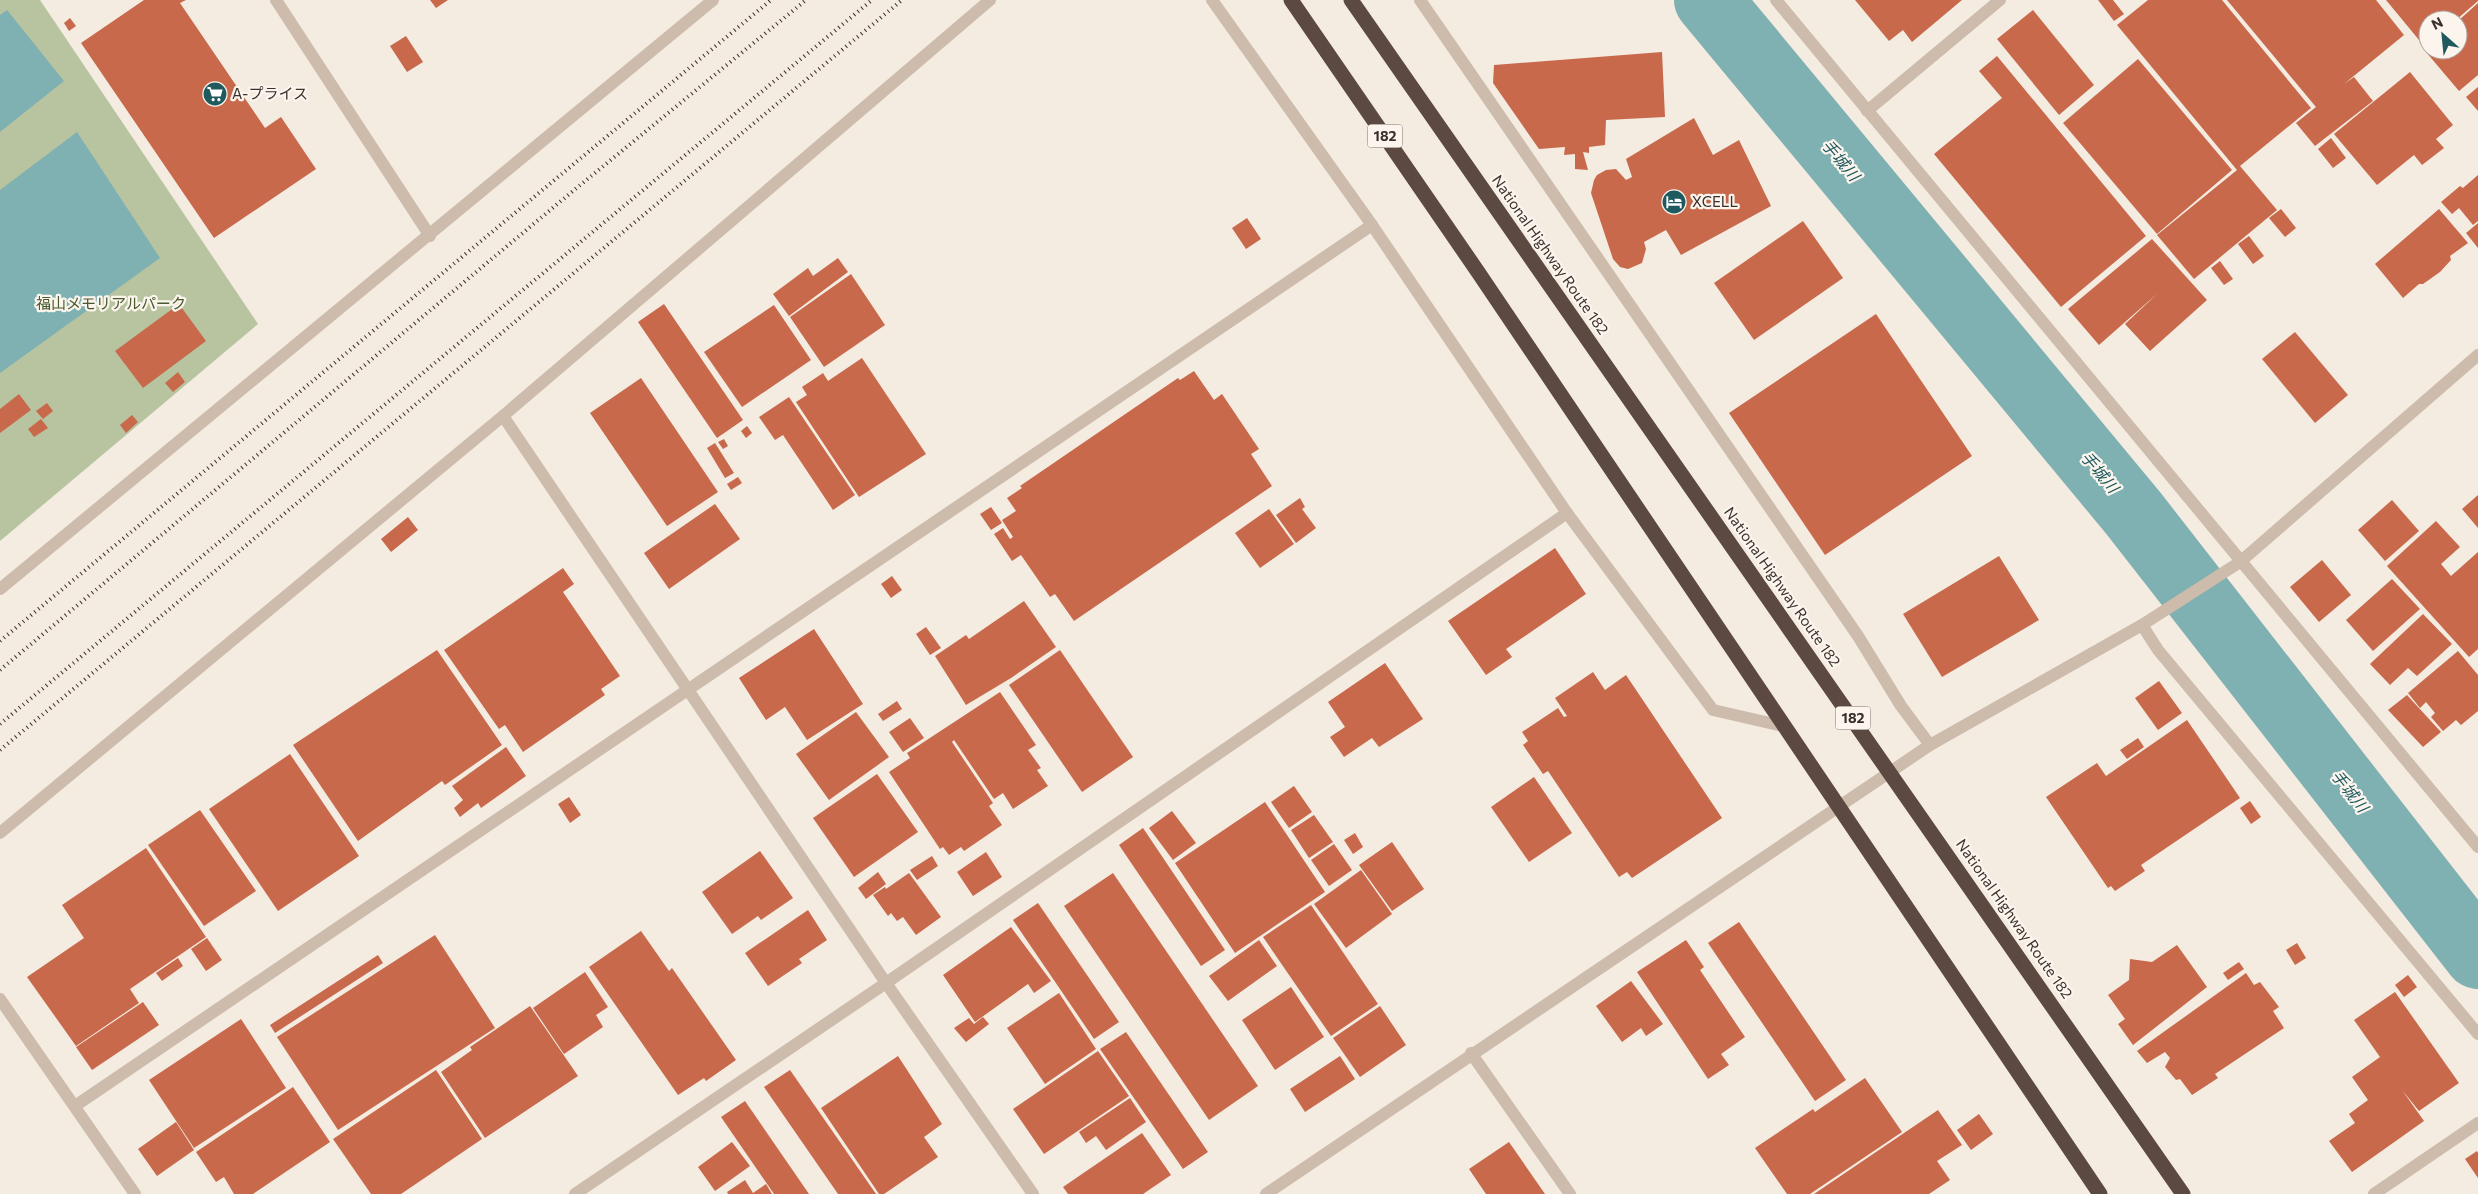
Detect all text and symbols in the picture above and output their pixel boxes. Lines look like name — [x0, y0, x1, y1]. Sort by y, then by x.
north arrow — [2418, 10, 2468, 60]
text: N — [2428, 13, 2445, 33]
supermarket icon: A-プライス — [202, 81, 228, 107]
place label: A-プライス — [232, 84, 308, 102]
road number: 182 — [1368, 124, 1402, 148]
water label: 手城川 — [1819, 135, 1865, 186]
street label: National Highway Route 182 — [1489, 171, 1613, 338]
hotel icon: XCELL — [1661, 189, 1687, 215]
place label: XCELL — [1692, 192, 1738, 210]
park label: 福山メモリアルパーク — [36, 294, 186, 312]
water label: 手城川 — [2078, 447, 2124, 498]
street label: National Highway Route 182 — [1721, 503, 1845, 670]
road number: 182 — [1836, 706, 1870, 730]
water label: 手城川 — [2328, 766, 2374, 817]
street label: National Highway Route 182 — [1953, 835, 2077, 1002]

